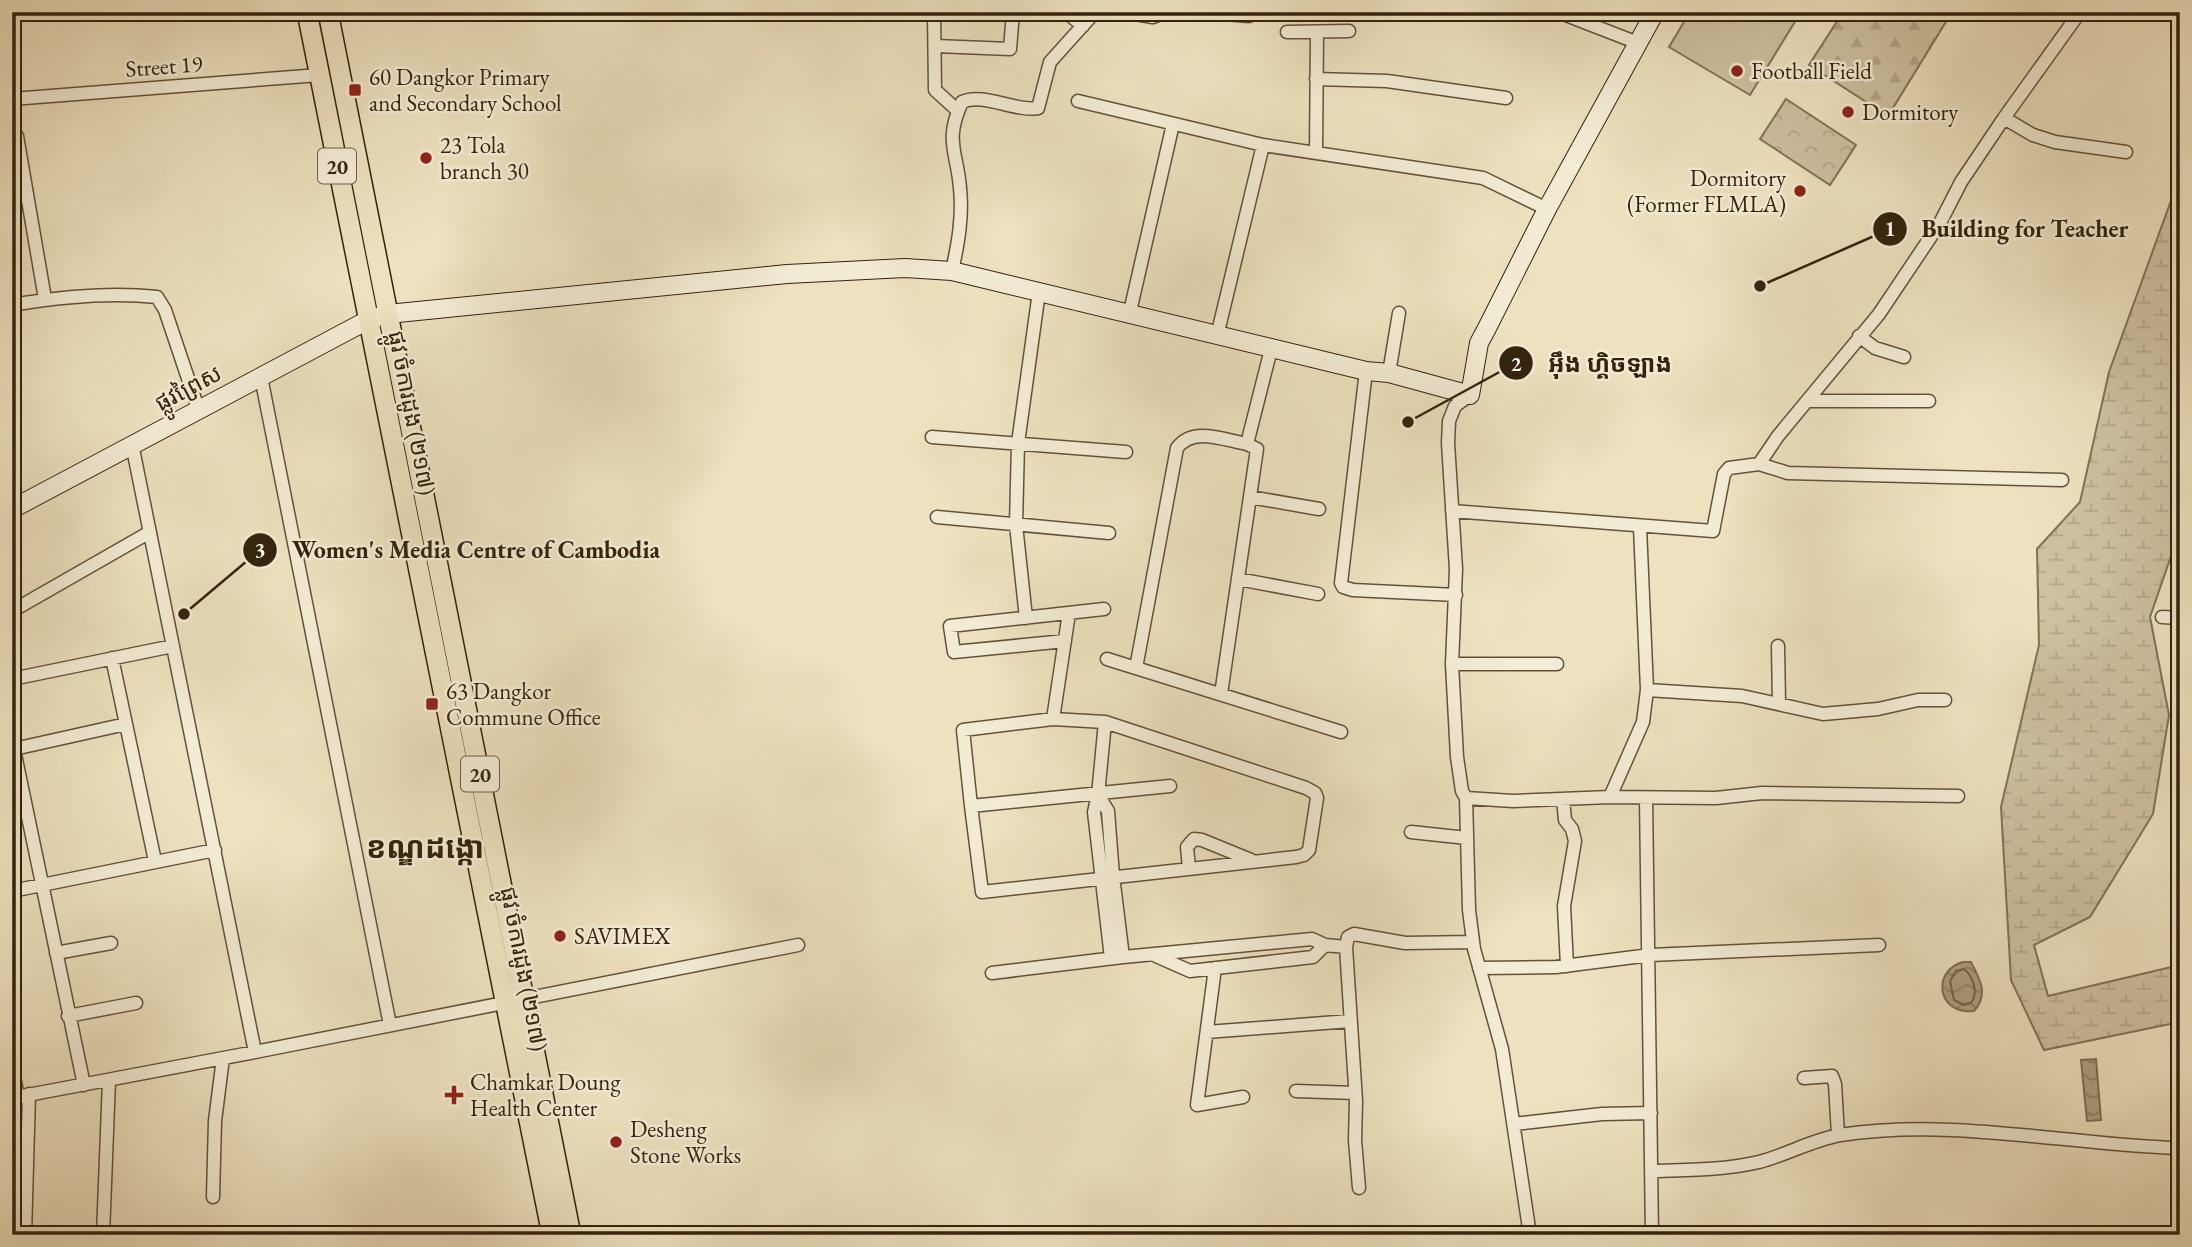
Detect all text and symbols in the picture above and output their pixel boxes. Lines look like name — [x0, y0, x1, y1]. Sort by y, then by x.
street label: Street 19 — [124, 48, 204, 84]
place label: Football Field — [1751, 56, 1872, 86]
place label: 60 Dangkor Primary and Secondary School — [369, 62, 562, 118]
marker: Football Field — [1729, 63, 1745, 79]
marker: 60 Dangkor Primary and Secondary School — [347, 82, 363, 98]
place label: Dormitory — [1862, 97, 1959, 127]
marker: Dormitory — [1840, 104, 1856, 120]
place label: 23 Tola branch 30 — [440, 130, 529, 186]
road number: 20 — [318, 148, 356, 184]
marker: 23 Tola branch 30 — [418, 150, 434, 166]
place label: Dormitory (Former FLMLA) — [1627, 163, 1787, 219]
marker: Dormitory (Former FLMLA) — [1792, 183, 1808, 199]
callout: Building for Teacher — [1873, 206, 2143, 251]
text: Building for Teacher — [1921, 213, 2129, 245]
text: 1 — [1884, 215, 1896, 242]
street label: ផ្លូវ ចំការដូង (២១៧) — [375, 328, 443, 499]
callout: អ៊ឹង ហ្គិចឡាង — [1499, 341, 1686, 386]
text: អ៊ឹង ហ្គិចឡាង — [1548, 348, 1672, 379]
text: 2 — [1510, 350, 1522, 377]
street label: ផ្លូវព្រៃស — [149, 358, 230, 424]
callout: Women's Media Centre of Cambodia — [243, 527, 674, 572]
text: Women's Media Centre of Cambodia — [292, 534, 660, 565]
text: 3 — [254, 536, 266, 563]
place label: 63 Dangkor Commune Office — [446, 676, 601, 732]
marker: 63 Dangkor Commune Office — [424, 696, 440, 712]
road number: 20 — [461, 756, 499, 792]
district label: ខណ្ឌដង្កោ — [366, 828, 484, 867]
street label: ផ្លូវ ចំការដូង (២១៧) — [487, 884, 555, 1055]
place label: SAVIMEX — [574, 921, 671, 951]
marker: SAVIMEX — [552, 928, 568, 944]
place label: Chamkar Doung Health Center — [470, 1067, 621, 1123]
marker: Chamkar Doung Health Center — [444, 1085, 464, 1105]
place label: Desheng Stone Works — [630, 1114, 741, 1170]
marker: Desheng Stone Works — [608, 1134, 624, 1150]

